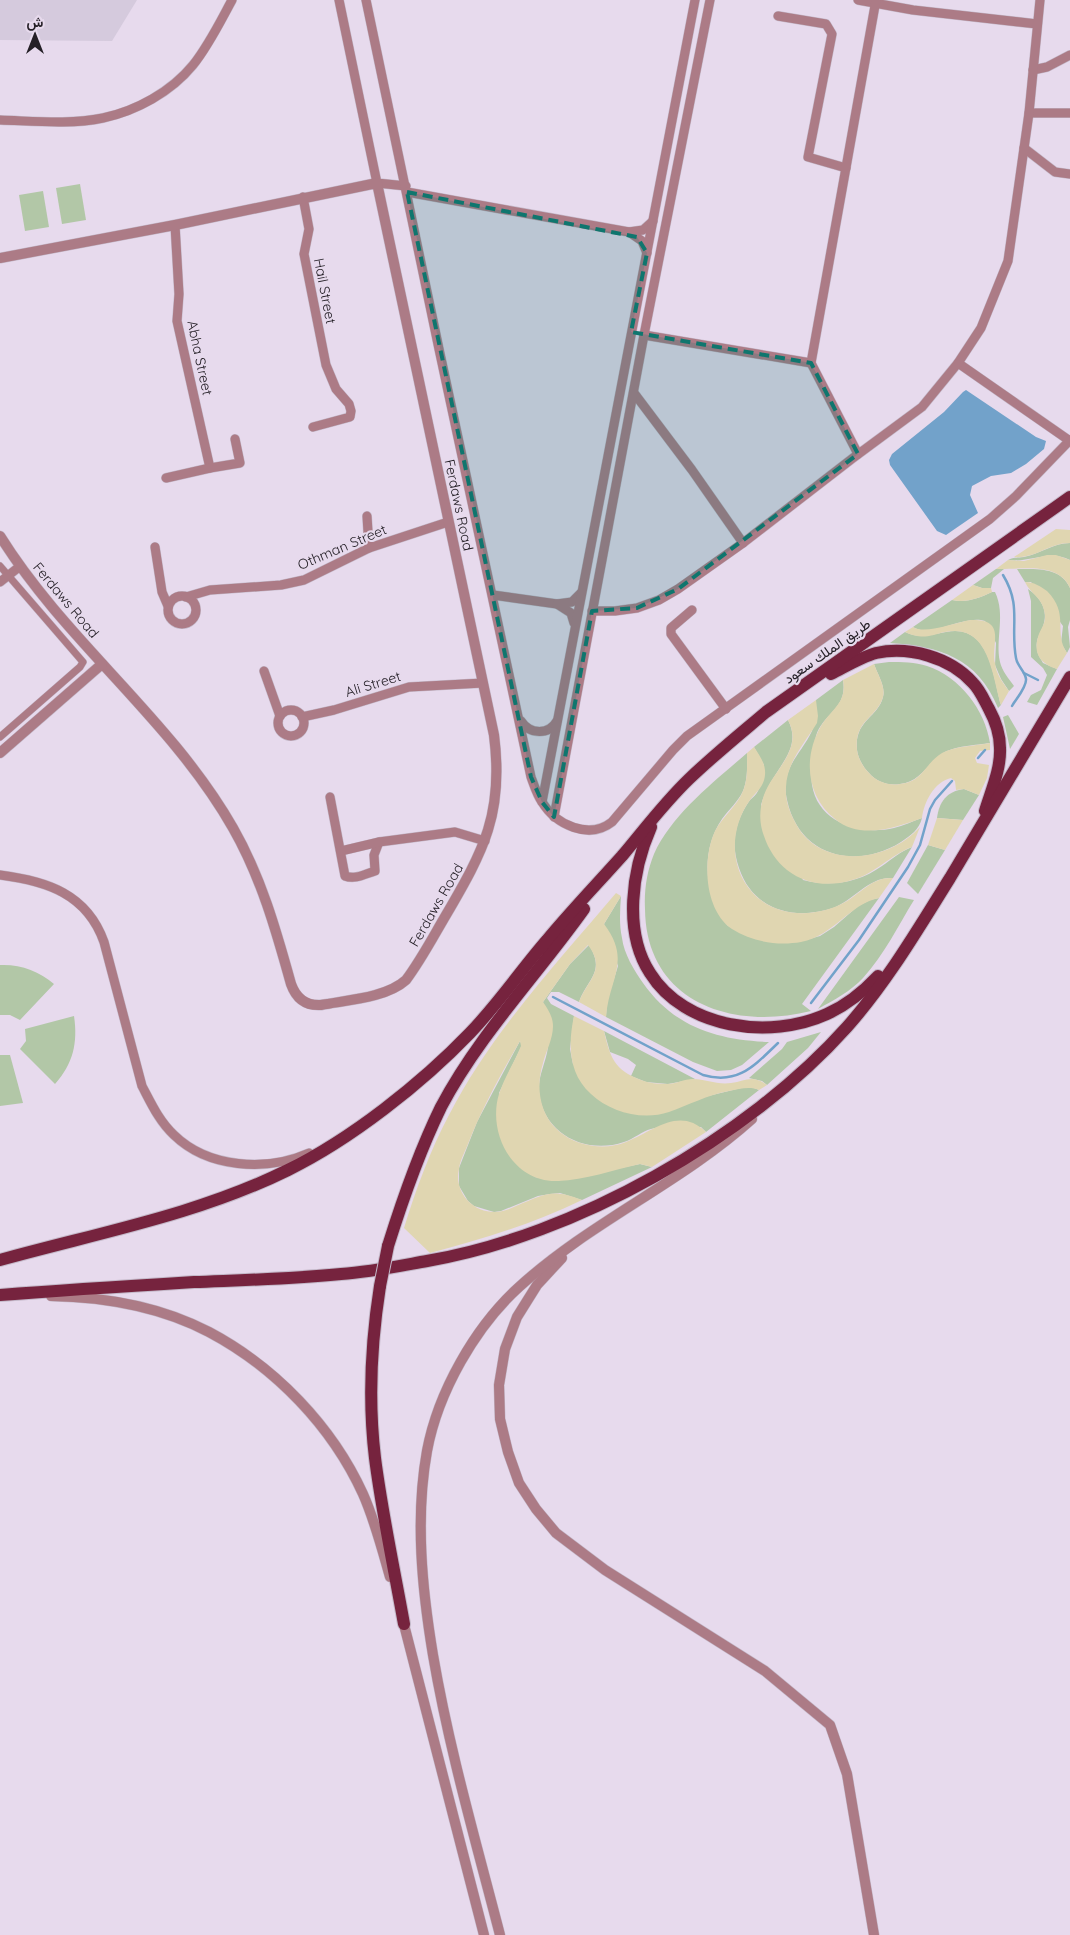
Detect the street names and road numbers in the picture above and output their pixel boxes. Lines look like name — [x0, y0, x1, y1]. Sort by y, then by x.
street label: Hail Street — [310, 256, 340, 326]
street label: Abha Street — [183, 319, 217, 397]
street label: Ferdaws Road — [441, 458, 477, 552]
street label: Othman Street — [295, 520, 389, 574]
street label: Ferdaws Road — [29, 559, 103, 641]
street label: طريق الملك سعود — [780, 614, 874, 688]
street label: Ali Street — [343, 667, 403, 701]
street label: Ferdaws Road — [405, 860, 467, 950]

